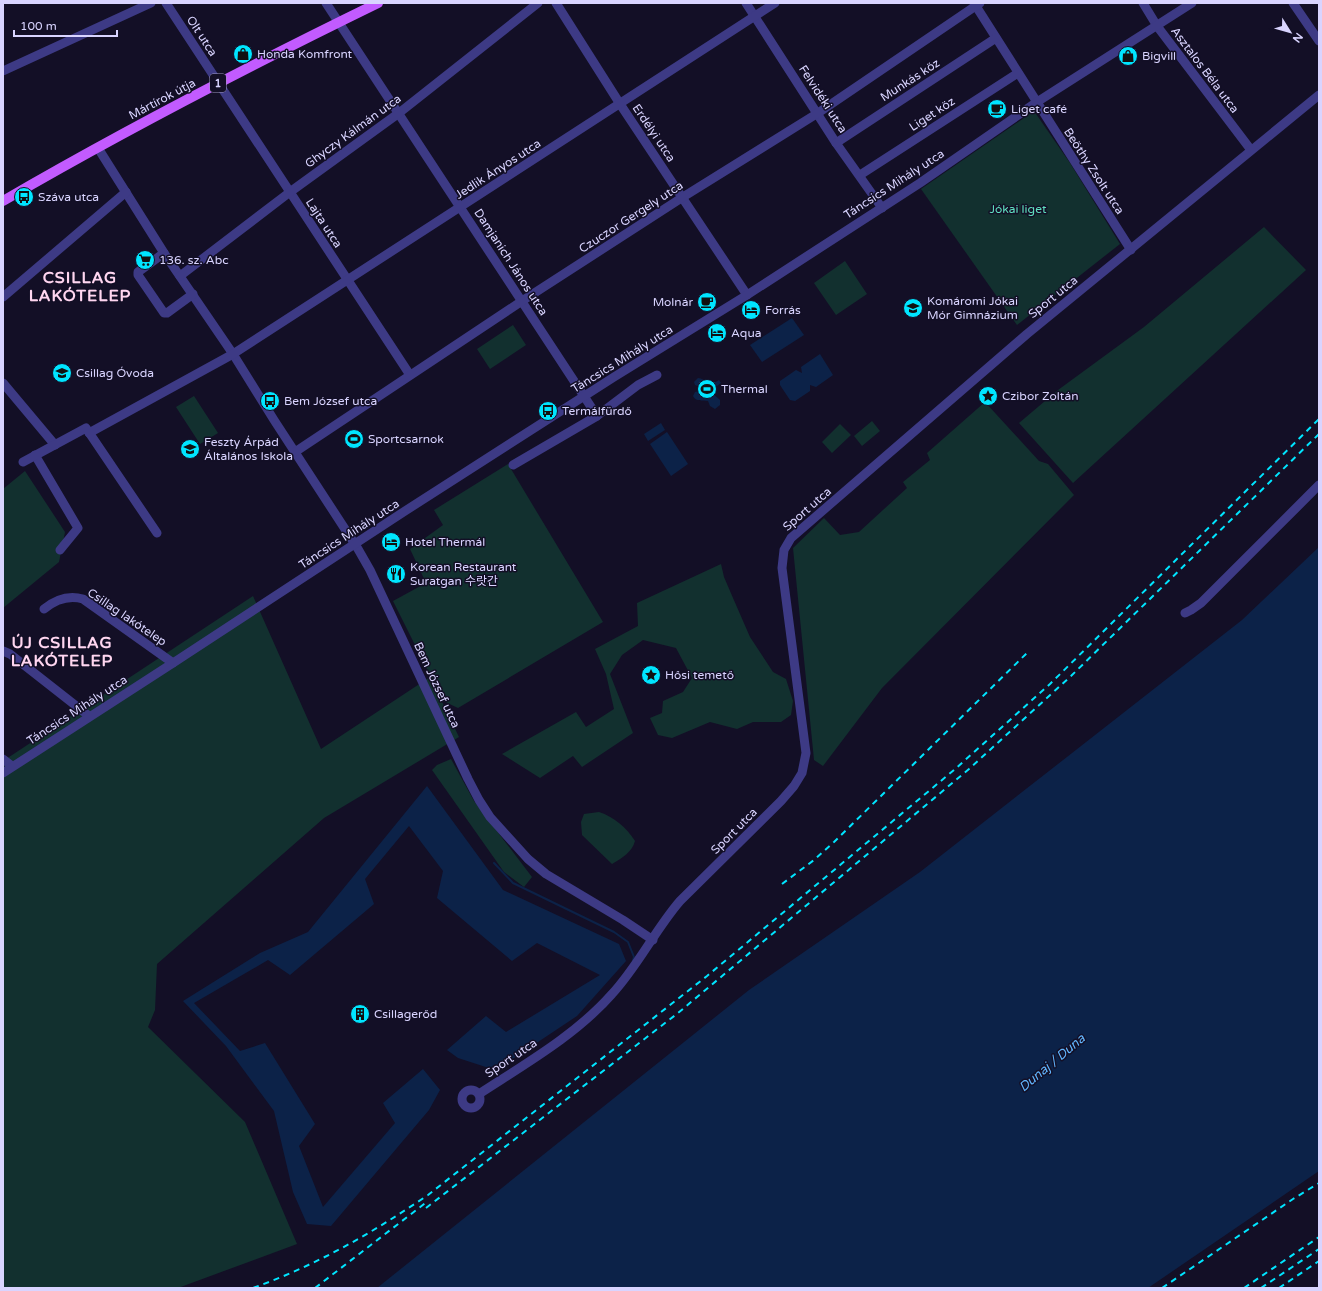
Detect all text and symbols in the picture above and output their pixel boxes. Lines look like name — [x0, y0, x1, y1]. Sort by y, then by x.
scale bar — [14, 12, 117, 38]
north arrow — [1270, 12, 1310, 52]
street label: Olt utca — [184, 13, 220, 59]
text: 100 m — [20, 19, 57, 33]
street label: Asztalos Béla utca — [1168, 24, 1242, 116]
text: N — [1290, 30, 1305, 45]
shop icon: Honda Komfront — [232, 43, 254, 65]
shop icon: Bigvill — [1117, 45, 1139, 67]
place label: Honda Komfront — [257, 47, 353, 61]
place label: Bigvill — [1142, 49, 1176, 63]
street label: Munkás köz — [878, 56, 942, 104]
street label: Felvidéki utca — [796, 63, 850, 135]
road number: 1 — [210, 74, 226, 92]
street label: Mártírok útja — [126, 76, 198, 122]
street label: Ghyczy Kálmán utca — [302, 91, 404, 171]
street label: Liget köz — [907, 94, 957, 134]
cafe icon: Liget café — [986, 98, 1008, 120]
street label: Erdélyi utca — [630, 101, 678, 165]
place label: Liget café — [1011, 102, 1067, 116]
street label: Beöthy Zsolt utca — [1061, 125, 1127, 217]
street label: Jedlik Ányos utca — [453, 136, 543, 202]
street label: Táncsics Mihály utca — [841, 146, 947, 222]
street label: Czuczor Gergely utca — [576, 178, 686, 256]
bus stop icon: Száva utca — [13, 186, 35, 208]
place label: Száva utca — [38, 190, 99, 204]
street label: Lajta utca — [303, 196, 345, 250]
park label: Jókai liget — [989, 202, 1047, 216]
street label: Damjanich János utca — [471, 206, 551, 318]
supermarket icon: 136. sz. Abc — [134, 249, 156, 271]
place label: 136. sz. Abc — [159, 253, 229, 267]
district label: CSILLAG LAKÓTELEP — [29, 268, 131, 306]
street label: Sport utca — [1026, 273, 1080, 321]
cafe icon: Molnár — [696, 291, 718, 313]
place label: Komáromi Jókai Mór Gimnázium — [927, 294, 1018, 322]
place label: Molnár — [653, 295, 693, 309]
school or university icon: Komáromi Jókai Mór Gimnázium — [902, 297, 924, 319]
hotel icon: Forrás — [740, 299, 762, 321]
place label: Forrás — [765, 303, 801, 317]
street label: Táncsics Mihály utca — [569, 322, 675, 396]
hotel icon: Aqua — [706, 322, 728, 344]
place label: Aqua — [731, 326, 761, 340]
school or university icon: Csillag Óvoda — [51, 362, 73, 384]
place label: Csillag Óvoda — [76, 366, 154, 380]
sports icon: Thermal — [696, 378, 718, 400]
place label: Thermal — [721, 382, 768, 396]
place icon: Czibor Zoltán — [977, 385, 999, 407]
place label: Czibor Zoltán — [1002, 389, 1078, 403]
bus stop icon: Bem József utca — [259, 390, 281, 412]
place label: Bem József utca — [284, 394, 377, 408]
bus stop icon: Termálfürdő — [537, 400, 559, 422]
place label: Termálfürdő — [562, 404, 632, 418]
sports icon: Sportcsarnok — [343, 428, 365, 450]
place label: Sportcsarnok — [368, 432, 444, 446]
place label: Feszty Árpád Általános Iskola — [204, 435, 293, 463]
school or university icon: Feszty Árpád Általános Iskola — [179, 438, 201, 460]
street label: Sport utca — [780, 484, 834, 534]
street label: Táncsics Mihály utca — [296, 496, 402, 572]
hotel icon: Hotel Thermál — [380, 531, 402, 553]
place label: Hotel Thermál — [405, 535, 485, 549]
place label: Korean Restaurant Suratgan 수랏간 — [410, 560, 517, 588]
restaurant icon: Korean Restaurant Suratgan 수랏간 — [385, 563, 407, 585]
street label: Csillag lakótelep — [85, 585, 169, 649]
district label: ÚJ CSILLAG LAKÓTELEP — [11, 633, 113, 671]
street label: Bem József utca — [411, 640, 463, 730]
place icon: Hősi temető — [640, 664, 662, 686]
place label: Hősi temető — [665, 668, 734, 682]
street label: Táncsics Mihály utca — [24, 672, 130, 748]
street label: Sport utca — [708, 805, 760, 857]
building icon: Csillagerőd — [349, 1003, 371, 1025]
place label: Csillagerőd — [374, 1007, 437, 1021]
water label: Dunaj / Duna — [1016, 1030, 1089, 1095]
street label: Sport utca — [482, 1036, 540, 1080]

